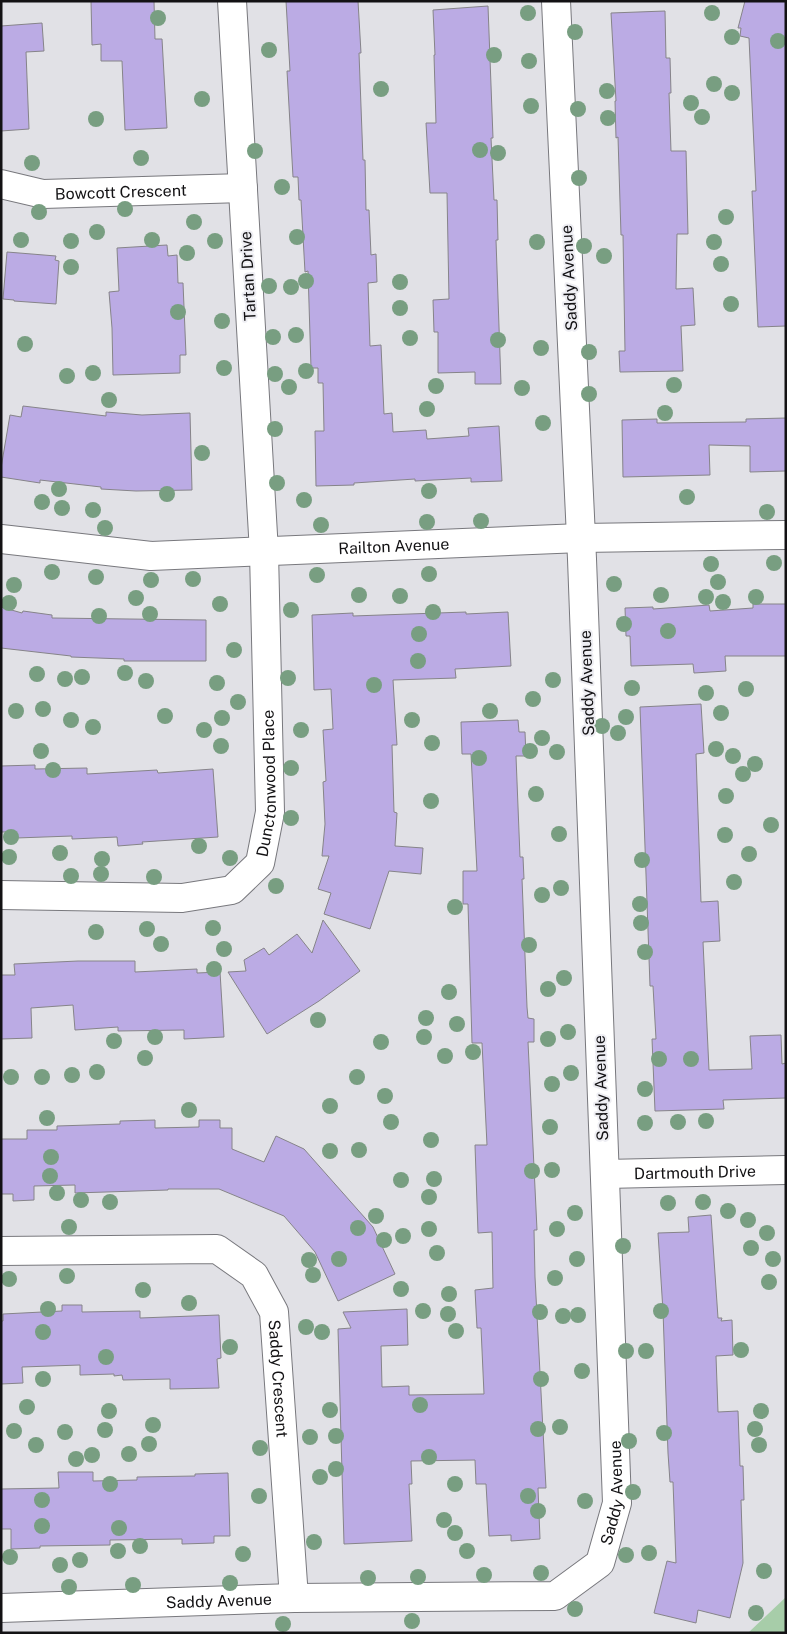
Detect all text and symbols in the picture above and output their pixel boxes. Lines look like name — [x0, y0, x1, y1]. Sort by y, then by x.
street label: Bowcott Crescent — [54, 180, 187, 203]
street label: Saddy Avenue — [557, 225, 581, 331]
street label: Tartan Drive — [236, 231, 260, 321]
street label: Railton Avenue — [338, 534, 450, 558]
street label: Saddy Avenue — [576, 630, 598, 736]
street label: Dunctonwood Place — [252, 710, 280, 858]
street label: Saddy Avenue — [590, 1035, 612, 1141]
street label: Dartmouth Drive — [634, 1161, 756, 1183]
street label: Saddy Crescent — [265, 1319, 292, 1438]
street label: Saddy Avenue — [596, 1440, 627, 1547]
street label: Saddy Avenue — [166, 1589, 272, 1612]

